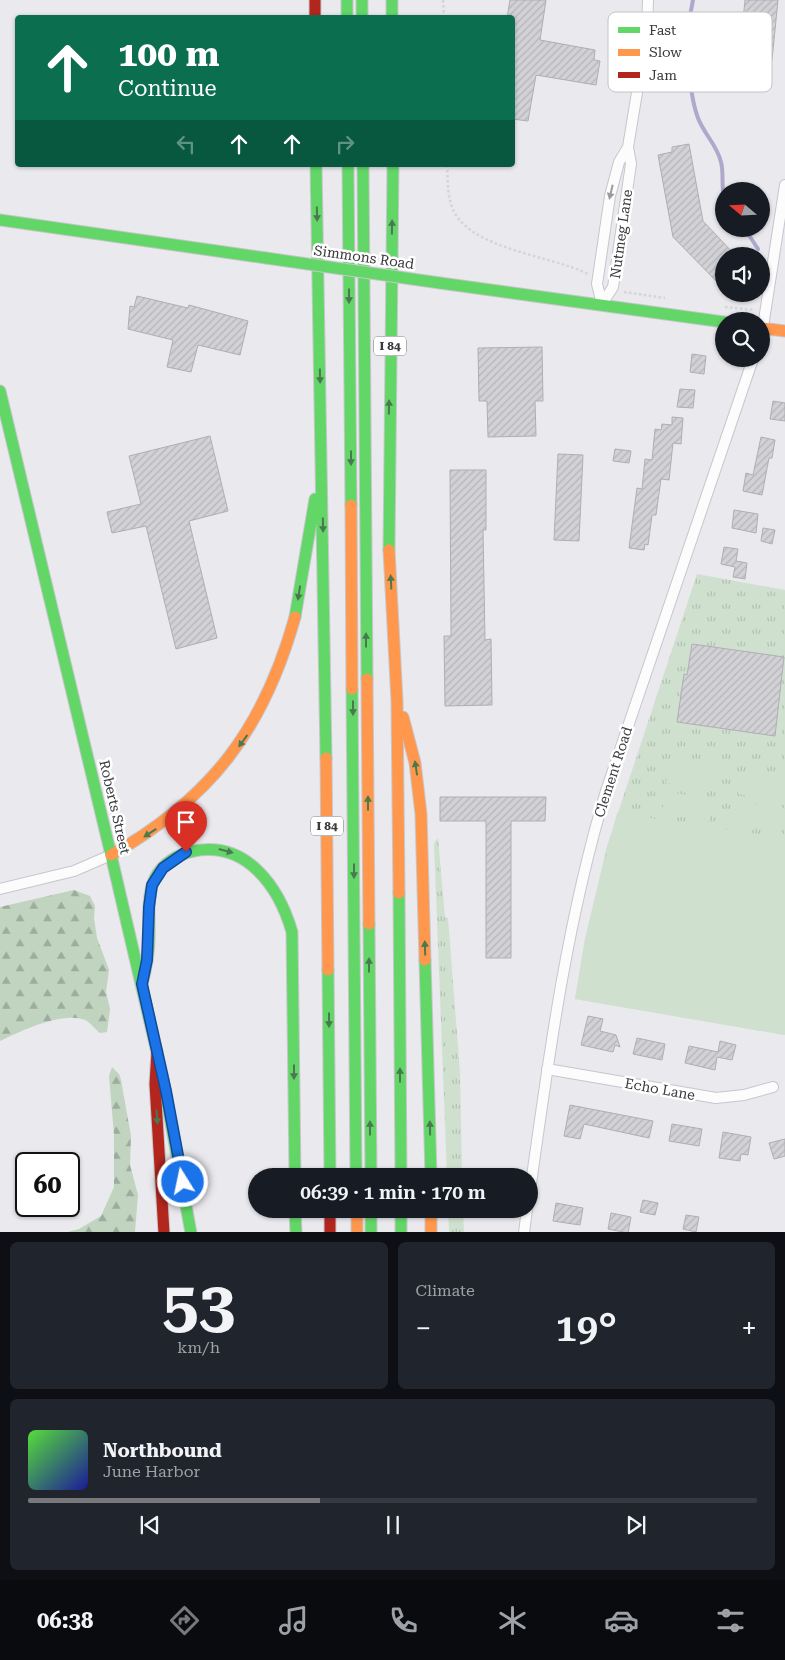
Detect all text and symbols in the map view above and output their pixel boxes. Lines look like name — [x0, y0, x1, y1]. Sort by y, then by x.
legend — [608, 12, 772, 92]
text: Fast — [649, 22, 676, 38]
text: 100 m — [118, 34, 219, 75]
icon: ahead — [35, 35, 100, 100]
text: Slow — [649, 44, 682, 60]
text: Jam — [649, 67, 677, 83]
text: Continue — [118, 76, 217, 101]
icon: left — [172, 130, 200, 158]
icon: ahead — [225, 130, 253, 158]
icon: ahead — [278, 130, 306, 158]
icon: right — [331, 130, 359, 158]
north arrow — [715, 182, 770, 238]
map controls — [715, 182, 770, 367]
one-way arrow — [607, 185, 615, 201]
street label: Nutmeg Lane — [607, 188, 635, 280]
one-way arrow — [313, 206, 321, 222]
one-way arrow — [389, 219, 397, 235]
street label: Simmons Road — [313, 242, 415, 272]
button: sound — [715, 247, 770, 302]
one-way arrow — [346, 288, 354, 304]
button: search — [715, 312, 770, 367]
road number: I 84 — [374, 336, 406, 356]
one-way arrow — [316, 368, 324, 384]
one-way arrow — [386, 399, 394, 415]
one-way arrow — [347, 450, 355, 466]
one-way arrow — [319, 517, 327, 533]
one-way arrow — [386, 574, 394, 590]
one-way arrow — [295, 585, 303, 601]
one-way arrow — [362, 632, 370, 648]
one-way arrow — [349, 700, 357, 716]
street label: Clement Road — [591, 724, 635, 820]
one-way arrow — [238, 734, 248, 747]
street label: Roberts Street — [96, 758, 134, 856]
one-way arrow — [411, 760, 419, 776]
one-way arrow — [364, 794, 372, 810]
pin — [165, 801, 207, 852]
icon: arrive — [172, 808, 200, 836]
road number: I 84 — [311, 816, 343, 836]
one-way arrow — [143, 828, 157, 837]
one-way arrow — [218, 848, 233, 856]
one-way arrow — [350, 863, 358, 879]
one-way arrow — [420, 939, 428, 955]
one-way arrow — [365, 957, 373, 973]
one-way arrow — [325, 1012, 333, 1028]
one-way arrow — [290, 1064, 298, 1080]
one-way arrow — [396, 1067, 404, 1083]
street label: Echo Lane — [624, 1075, 697, 1103]
one-way arrow — [153, 1109, 161, 1125]
one-way arrow — [366, 1119, 374, 1135]
one-way arrow — [426, 1119, 434, 1135]
speed limit sign: 60 — [15, 1152, 80, 1217]
position arrow — [156, 1155, 208, 1207]
text: 06:39 · 1 min · 170 m — [300, 1181, 486, 1204]
text: 53 — [162, 1267, 235, 1343]
text: Climate — [416, 1281, 475, 1300]
text: 19° — [556, 1306, 617, 1350]
text: − — [416, 1312, 431, 1345]
text: + — [741, 1312, 757, 1345]
text: km/h — [177, 1338, 220, 1357]
text: Northbound — [103, 1439, 222, 1462]
text: June Harbor — [103, 1462, 200, 1481]
icon: previous — [136, 1511, 164, 1539]
icon: pause — [379, 1511, 407, 1539]
icon: next — [622, 1511, 650, 1539]
icon: directions — [167, 1603, 202, 1638]
icon: music — [276, 1603, 311, 1638]
icon: phone — [386, 1603, 421, 1638]
icon: climate — [495, 1603, 530, 1638]
icon: car — [604, 1603, 639, 1638]
icon: filters — [713, 1603, 748, 1638]
text: 06:38 — [37, 1608, 93, 1633]

